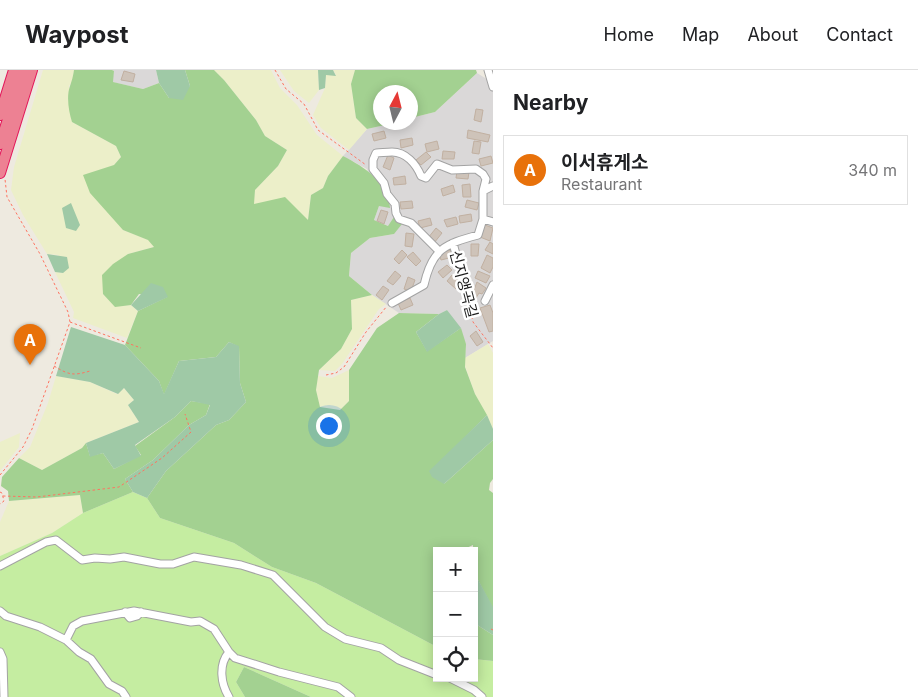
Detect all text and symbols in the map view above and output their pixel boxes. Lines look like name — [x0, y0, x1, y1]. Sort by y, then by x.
text: Waypost — [25, 20, 129, 49]
text: Home — [604, 24, 654, 45]
text: Map — [682, 24, 719, 45]
text: About — [747, 24, 798, 45]
text: Contact — [826, 24, 893, 45]
north arrow — [373, 85, 418, 130]
text: Nearby — [513, 90, 588, 115]
text: 이서휴게소 — [561, 151, 648, 174]
text: A — [524, 160, 536, 180]
text: 340 m — [848, 160, 897, 180]
text: Restaurant — [561, 174, 642, 194]
street label: 신지앵곡길 — [446, 248, 482, 320]
pin: A — [14, 324, 46, 365]
your location — [316, 413, 342, 439]
map controls — [433, 547, 478, 682]
button: + — [433, 547, 478, 592]
button: − — [433, 592, 478, 637]
button: locate — [433, 637, 478, 682]

